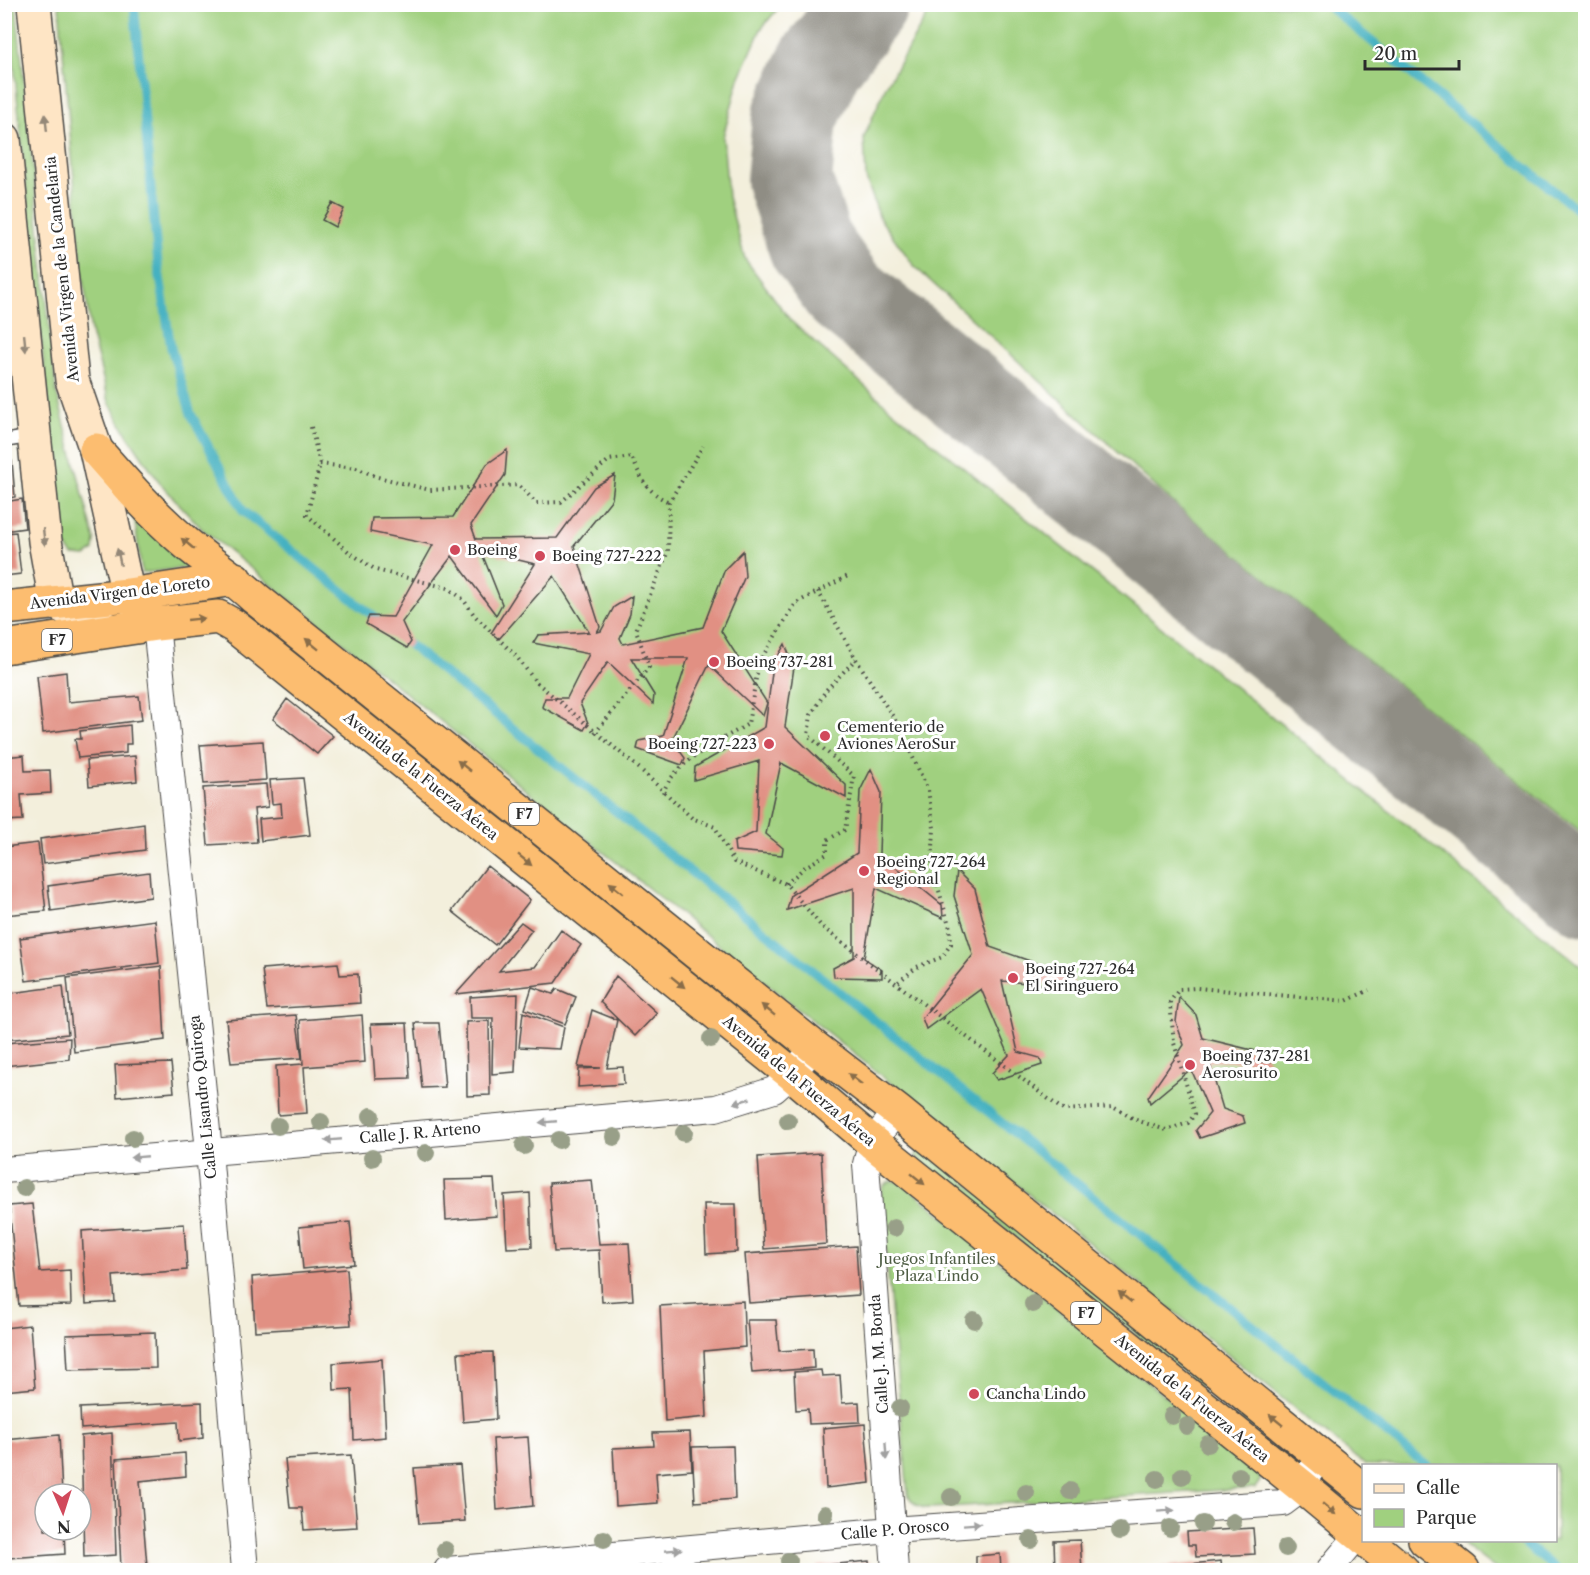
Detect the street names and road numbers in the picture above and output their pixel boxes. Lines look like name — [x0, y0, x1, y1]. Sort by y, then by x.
street label: Avenida Virgen de la Candelaria — [40, 155, 83, 384]
street label: Avenida Virgen de Loreto — [28, 572, 211, 613]
road number: F7 — [42, 629, 72, 651]
street label: Avenida de la Fuerza Aérea — [340, 707, 502, 844]
road number: F7 — [509, 803, 539, 825]
street label: Avenida de la Fuerza Aérea — [718, 1011, 879, 1150]
street label: Calle Lisandro Quiroga — [184, 1014, 221, 1180]
street label: Calle J. R. Arteno — [358, 1118, 482, 1147]
street label: Calle J. M. Borda — [865, 1294, 892, 1414]
road number: F7 — [1071, 1302, 1101, 1324]
street label: Avenida de la Fuerza Aérea — [1111, 1329, 1273, 1466]
street label: Calle P. Orosco — [840, 1515, 950, 1544]

